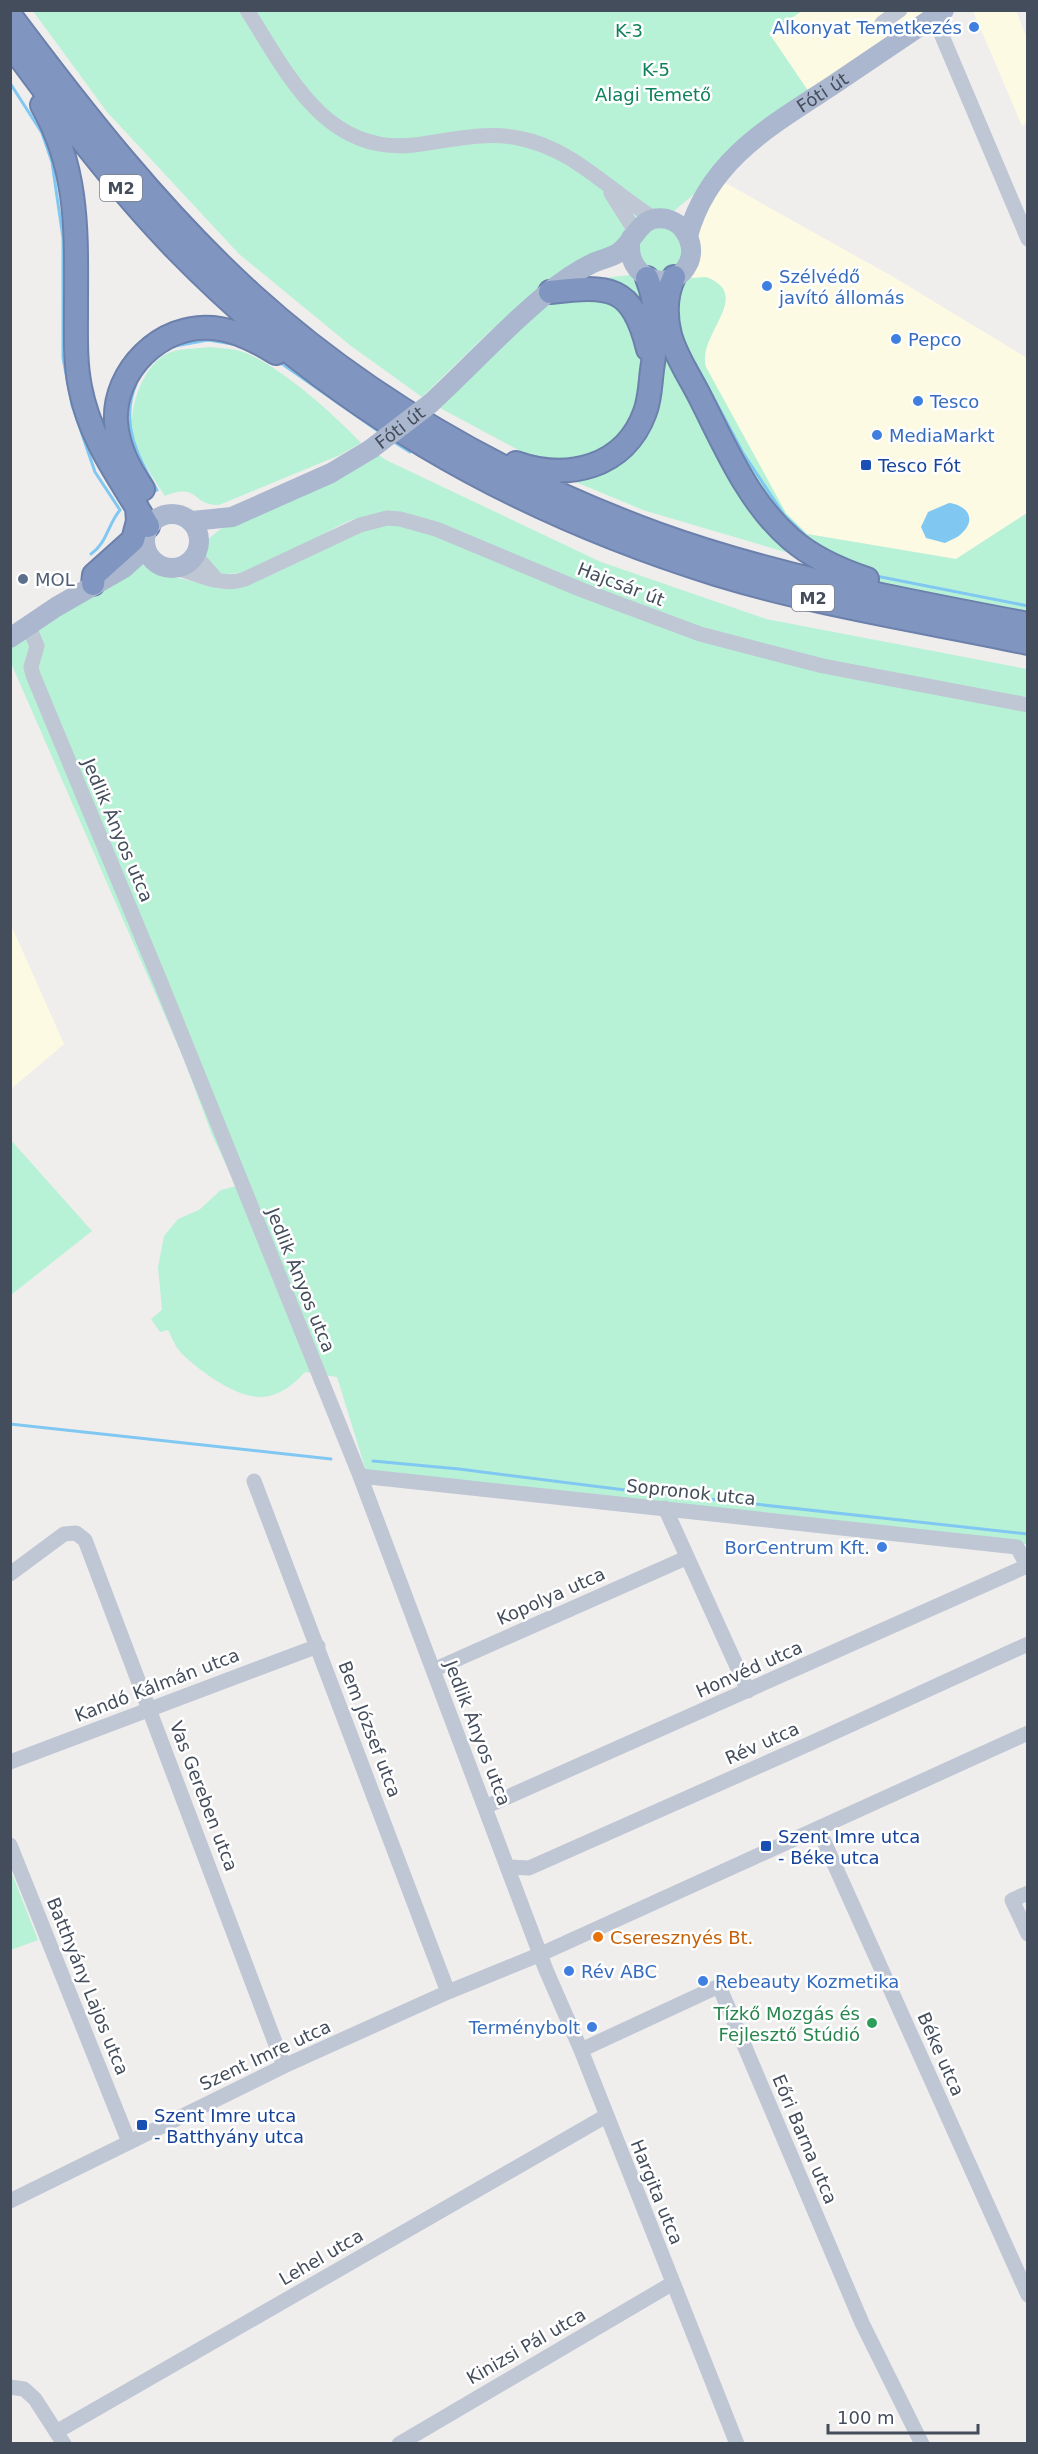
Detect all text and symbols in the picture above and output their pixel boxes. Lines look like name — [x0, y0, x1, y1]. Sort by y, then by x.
place label: Alkonyat Temetkezés — [773, 17, 962, 38]
park label: K-3 — [615, 20, 643, 41]
marker: Alkonyat Temetkezés — [967, 20, 981, 34]
park label: K-5 — [642, 59, 670, 80]
street label: Fóti út — [792, 68, 852, 116]
park label: Alagi Temető — [595, 84, 711, 105]
road number: M2 — [100, 175, 142, 201]
place label: Szélvédő javító állomás — [778, 266, 904, 308]
marker: Szélvédő javító állomás — [760, 279, 774, 293]
place label: Pepco — [908, 329, 962, 350]
marker: Pepco — [889, 332, 903, 346]
place label: Tesco — [929, 391, 979, 412]
marker: Tesco — [911, 394, 925, 408]
street label: Fóti út — [371, 401, 429, 453]
place label: MediaMarkt — [889, 425, 995, 446]
marker: MediaMarkt — [870, 428, 884, 442]
place label: Tesco Fót — [877, 455, 961, 476]
marker: Tesco Fót — [859, 458, 873, 472]
street label: Hajcsár út — [575, 558, 667, 610]
place label: MOL — [35, 569, 75, 590]
marker: MOL — [16, 572, 30, 586]
road number: M2 — [792, 585, 834, 611]
street label: Jedlik Ányos utca — [78, 754, 158, 905]
street label: Jedlik Ányos utca — [262, 1204, 340, 1355]
street label: Sopronok utca — [625, 1475, 757, 1509]
place label: BorCentrum Kft. — [724, 1537, 870, 1558]
marker: BorCentrum Kft. — [875, 1540, 889, 1554]
street label: Kopolya utca — [494, 1563, 608, 1629]
street label: Honvéd utca — [693, 1636, 805, 1702]
street label: Kandó Kálmán utca — [72, 1644, 242, 1726]
street label: Jedlik Ányos utca — [440, 1656, 515, 1809]
street label: Bem József utca — [334, 1658, 406, 1800]
street label: Rév utca — [722, 1717, 802, 1769]
street label: Vas Gereben utca — [166, 1718, 242, 1874]
place label: Szent Imre utca - Béke utca — [778, 1826, 920, 1868]
marker: Szent Imre utca - Béke utca — [759, 1839, 773, 1853]
street label: Batthyány Lajos utca — [43, 1894, 133, 2078]
place label: Cseresznyés Bt. — [610, 1927, 753, 1948]
marker: Cseresznyés Bt. — [591, 1930, 605, 1944]
place label: Rév ABC — [581, 1961, 657, 1982]
marker: Rév ABC — [562, 1964, 576, 1978]
place label: Rebeauty Kozmetika — [715, 1971, 899, 1992]
marker: Rebeauty Kozmetika — [696, 1974, 710, 1988]
place label: Tízkő Mozgás és Fejlesztő Stúdió — [712, 2003, 860, 2045]
street label: Béke utca — [913, 2009, 969, 2099]
street label: Szent Imre utca — [196, 2015, 334, 2095]
marker: Tízkő Mozgás és Fejlesztő Stúdió — [865, 2016, 879, 2030]
place label: Terménybolt — [468, 2017, 580, 2038]
marker: Terménybolt — [585, 2020, 599, 2034]
street label: Eőri Barna utca — [768, 2071, 842, 2207]
place label: Szent Imre utca - Batthyány utca — [154, 2105, 304, 2147]
marker: Szent Imre utca - Batthyány utca — [135, 2118, 149, 2132]
street label: Hargita utca — [626, 2136, 688, 2248]
street label: Lehel utca — [275, 2225, 367, 2289]
street label: Kinizsi Pál utca — [463, 2303, 589, 2389]
scale bar — [828, 2397, 978, 2435]
text: 100 m — [837, 2407, 895, 2428]

